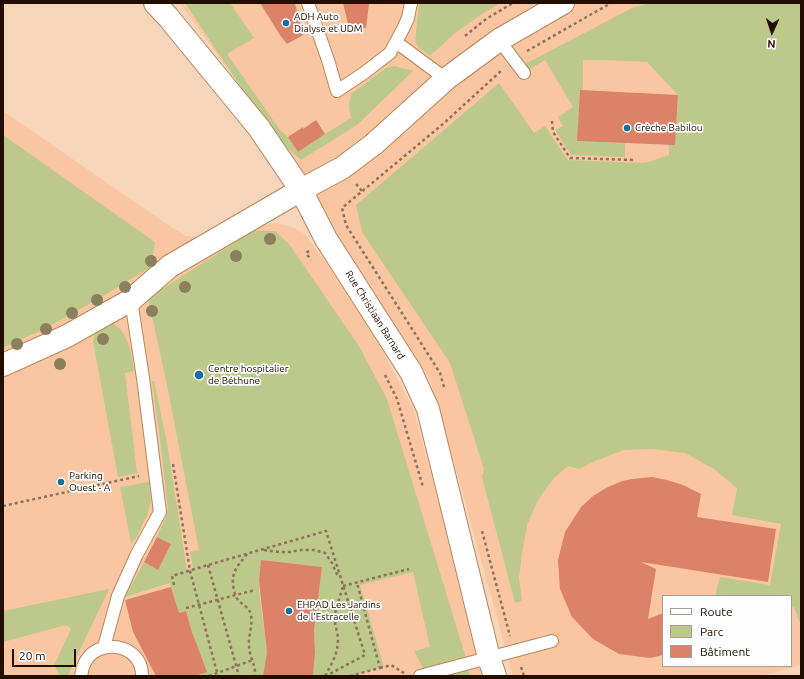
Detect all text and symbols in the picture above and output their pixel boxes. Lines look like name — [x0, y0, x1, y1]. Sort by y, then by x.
place label: ADH Auto Dialyse et UDM — [294, 11, 363, 34]
north arrow — [752, 12, 792, 52]
marker: ADH Auto Dialyse et UDM — [281, 18, 291, 28]
text: N — [767, 38, 776, 50]
place label: Crèche Babilou — [635, 122, 703, 134]
marker: Crèche Babilou — [622, 123, 632, 133]
street label: Rue Christiaan Barnard — [343, 268, 407, 362]
place label: Centre hospitalier de Béthune — [208, 363, 288, 386]
marker: Centre hospitalier de Béthune — [193, 369, 205, 381]
place label: Parking Ouest - A — [69, 470, 110, 494]
marker: Parking Ouest - A — [56, 477, 66, 487]
legend — [662, 595, 792, 667]
place label: EHPAD Les Jardins de l'Estracelle — [297, 599, 380, 622]
text: Route — [700, 605, 733, 618]
marker: EHPAD Les Jardins de l'Estracelle — [284, 606, 294, 616]
text: Parc — [700, 625, 723, 638]
scale bar — [14, 641, 78, 667]
text: Bâtiment — [700, 645, 750, 658]
text: 20 m — [19, 649, 46, 662]

